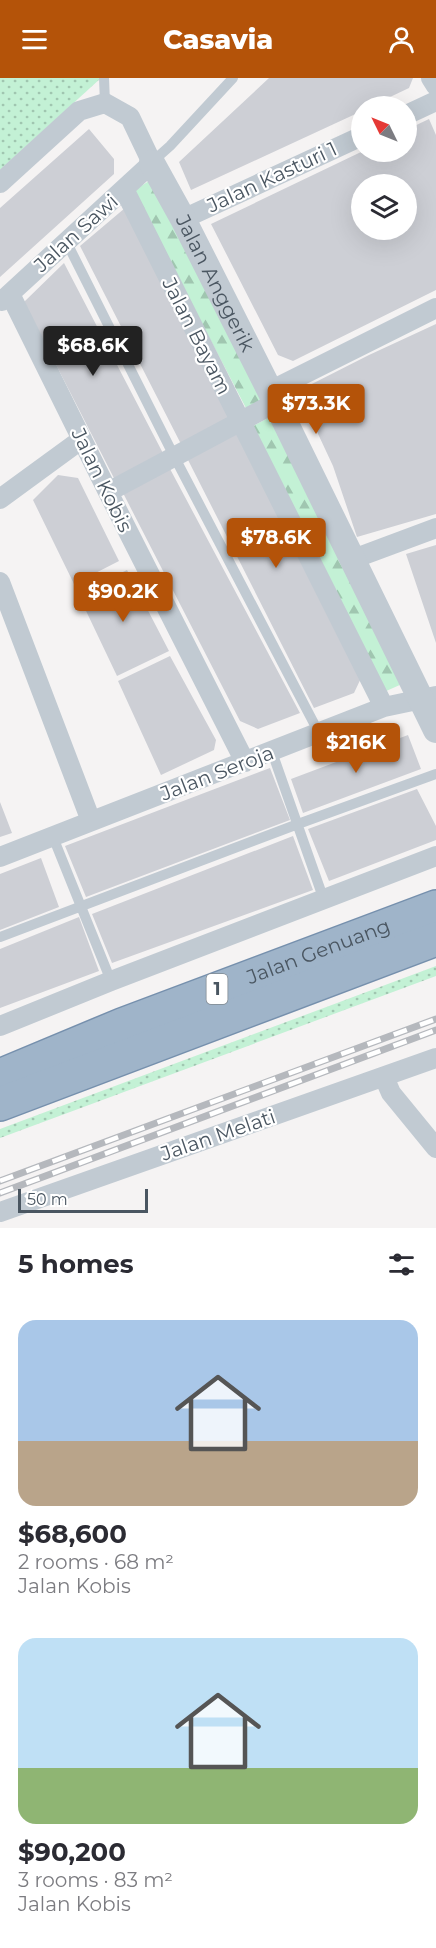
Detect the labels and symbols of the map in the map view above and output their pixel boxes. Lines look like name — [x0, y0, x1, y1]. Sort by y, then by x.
north arrow — [351, 96, 417, 162]
street label: Jalan Kasturi 1 — [202, 136, 341, 218]
street label: Jalan Sawi — [28, 189, 123, 278]
street label: Jalan Anggerik — [170, 210, 260, 356]
street label: Jalan Bayam — [157, 273, 237, 398]
pin: $68.6K — [44, 326, 142, 377]
pin: $73.3K — [267, 384, 365, 435]
street label: Jalan Kobis — [66, 423, 138, 536]
pin: $78.6K — [227, 518, 325, 569]
pin: $90.2K — [74, 572, 172, 623]
pin: $216K — [314, 723, 398, 774]
street label: Jalan Seroja — [156, 740, 277, 806]
street label: Jalan Genuang — [242, 913, 393, 989]
road number: 1 — [206, 974, 228, 1004]
street label: Jalan Melati — [157, 1104, 278, 1166]
scale bar — [18, 1186, 148, 1214]

